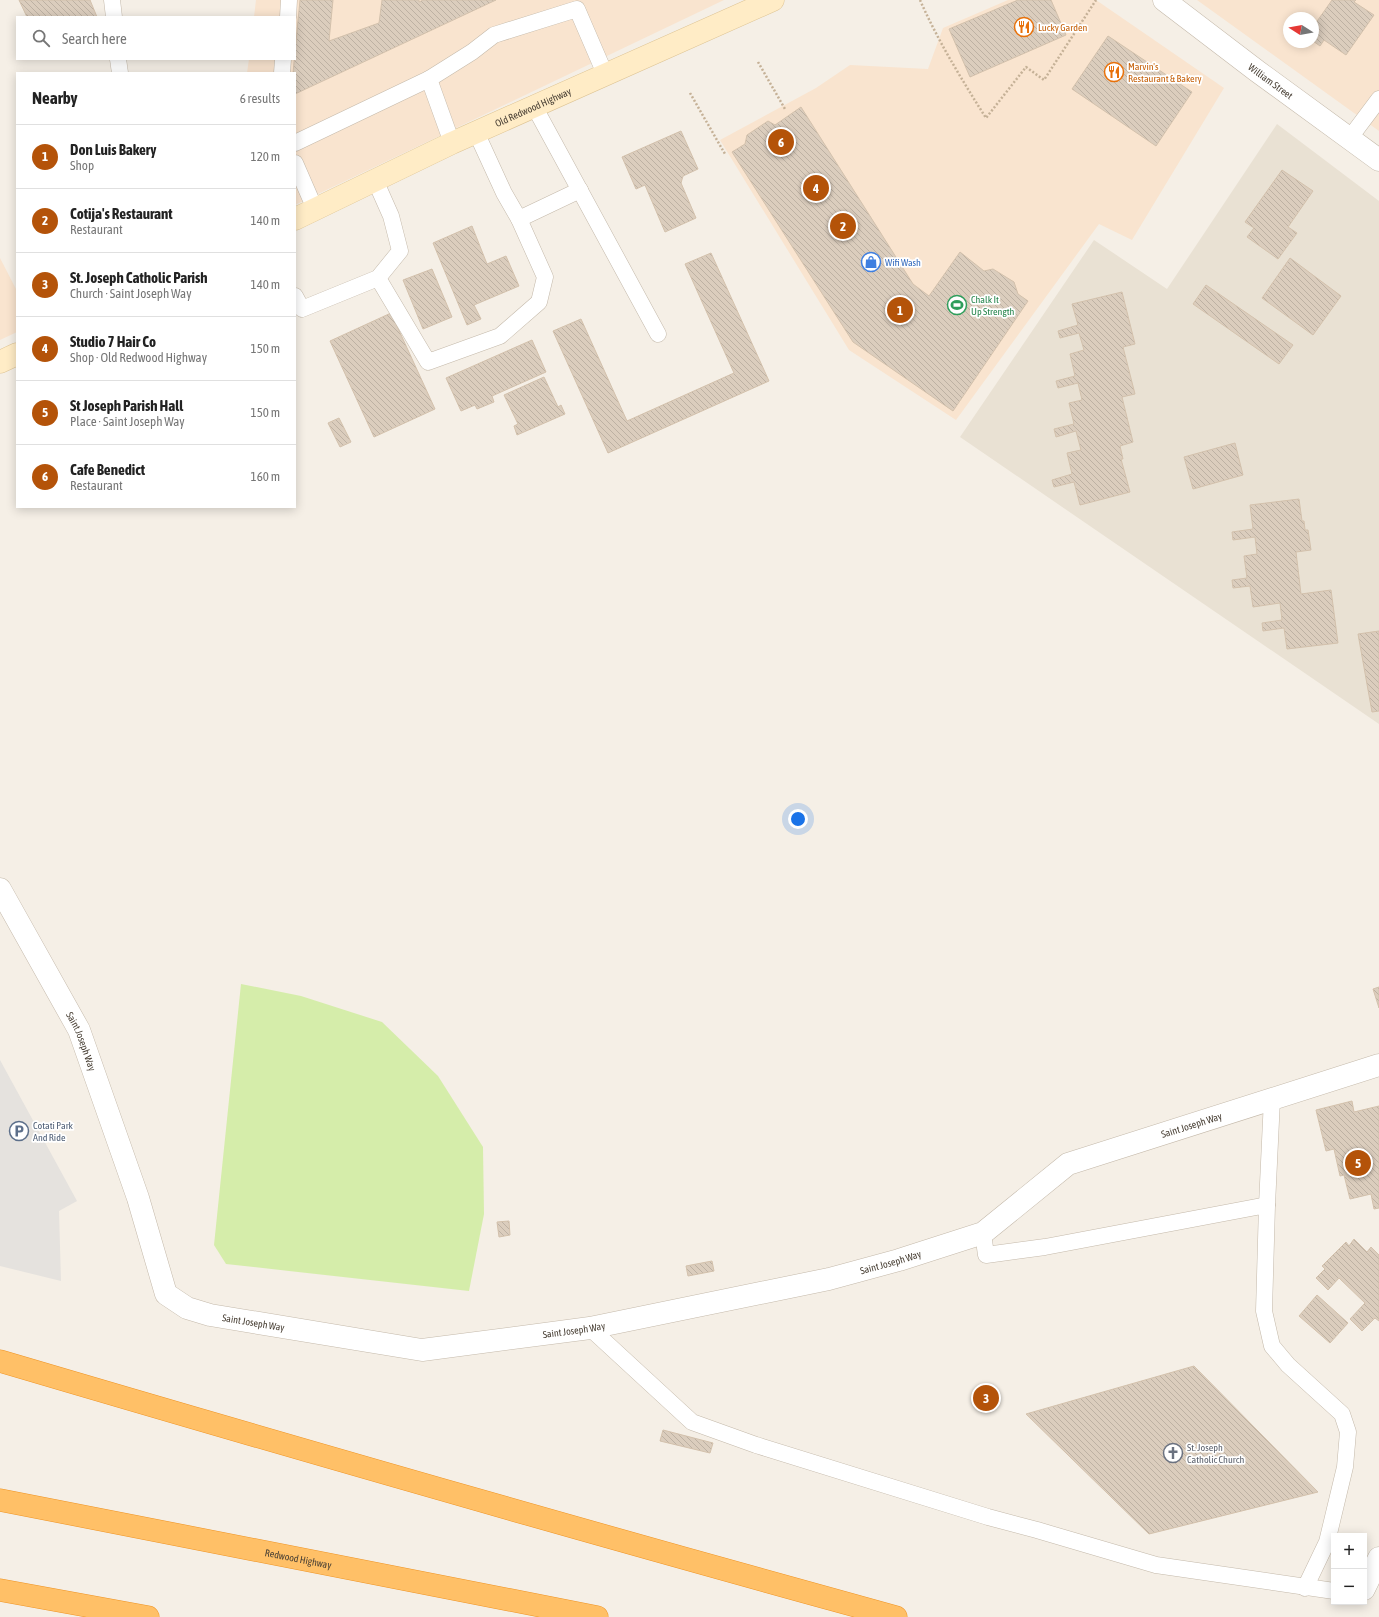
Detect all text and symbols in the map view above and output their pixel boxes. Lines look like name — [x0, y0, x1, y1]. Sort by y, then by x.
north arrow — [1283, 12, 1319, 48]
search box — [16, 16, 296, 60]
restaurant icon: Lucky Garden — [1013, 16, 1035, 38]
place label: Lucky Garden — [1038, 22, 1087, 33]
icon: search — [30, 27, 52, 49]
text: Search here — [62, 30, 127, 47]
restaurant icon: Marvin's Restaurant & Bakery — [1103, 61, 1125, 83]
place label: Marvin's Restaurant & Bakery — [1128, 61, 1202, 84]
street label: William Street — [1246, 61, 1295, 101]
street label: Old Redwood Highway — [493, 86, 573, 129]
text: Nearby — [32, 88, 78, 108]
text: 6 results — [240, 91, 280, 106]
pin: 6 — [768, 127, 794, 157]
text: Don Luis Bakery — [70, 141, 156, 158]
text: 1 — [42, 149, 48, 164]
text: 120 m — [251, 149, 280, 164]
text: Shop — [70, 158, 94, 173]
pin: 4 — [803, 173, 829, 203]
text: Cotija's Restaurant — [70, 205, 173, 222]
pin: 2 — [830, 211, 856, 241]
text: 2 — [42, 213, 48, 228]
text: 140 m — [251, 213, 280, 228]
text: Restaurant — [70, 222, 123, 237]
shop icon: Wifi Wash — [860, 251, 882, 273]
place label: Wifi Wash — [885, 257, 921, 268]
text: St. Joseph Catholic Parish — [70, 269, 208, 286]
text: 3 — [42, 277, 48, 292]
text: 140 m — [251, 277, 280, 292]
text: Church · Saint Joseph Way — [70, 286, 192, 301]
sports icon: Chalk It Up Strength — [946, 294, 968, 316]
place label: Chalk It Up Strength — [971, 294, 1015, 317]
pin: 1 — [887, 295, 913, 325]
text: Studio 7 Hair Co — [70, 333, 156, 350]
text: 4 — [42, 341, 48, 356]
text: 150 m — [251, 341, 280, 356]
text: Shop · Old Redwood Highway — [70, 350, 207, 365]
text: St Joseph Parish Hall — [70, 397, 183, 414]
text: 5 — [42, 405, 48, 420]
text: 150 m — [251, 405, 280, 420]
text: Place · Saint Joseph Way — [70, 414, 185, 429]
text: Cafe Benedict — [70, 461, 145, 478]
text: 6 — [42, 469, 48, 484]
text: 160 m — [251, 469, 280, 484]
text: Restaurant — [70, 478, 123, 493]
your location — [788, 809, 808, 829]
street label: Saint Joseph Way — [64, 1010, 98, 1072]
street label: Saint Joseph Way — [1160, 1110, 1223, 1140]
parking icon: Cotati Park And Ride — [8, 1120, 30, 1142]
place label: Cotati Park And Ride — [33, 1120, 74, 1143]
pin: 5 — [1345, 1148, 1371, 1178]
street label: Saint Joseph Way — [859, 1248, 922, 1276]
street label: Saint Joseph Way — [221, 1312, 285, 1333]
street label: Saint Joseph Way — [542, 1320, 606, 1340]
pin: 3 — [973, 1383, 999, 1413]
church icon: St. Joseph Catholic Church — [1162, 1442, 1184, 1464]
place label: St. Joseph Catholic Church — [1187, 1442, 1244, 1465]
map controls — [1331, 1533, 1367, 1605]
button: + — [1331, 1533, 1367, 1569]
street label: Redwood Highway — [264, 1547, 332, 1571]
button: − — [1331, 1569, 1367, 1605]

